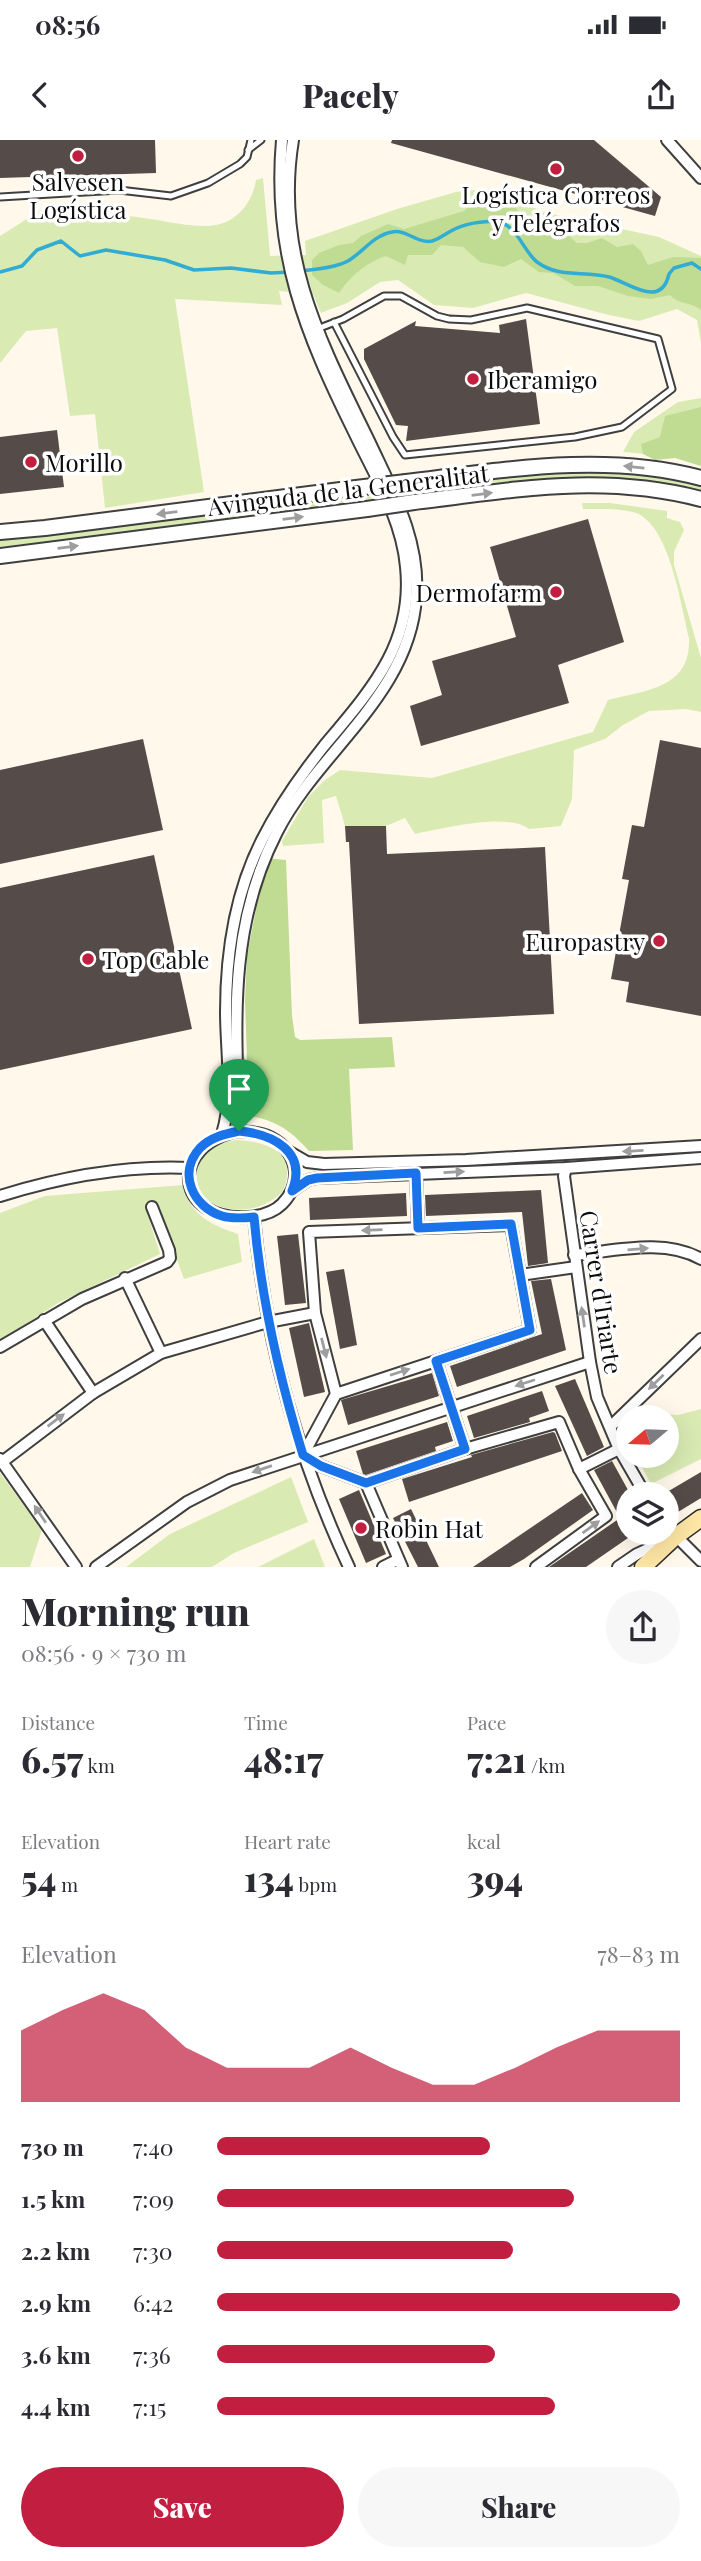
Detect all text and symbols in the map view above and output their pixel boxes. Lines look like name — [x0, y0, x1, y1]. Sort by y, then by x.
text: 08:56 — [35, 7, 100, 42]
text: Pacely — [302, 73, 399, 116]
icon: back — [21, 76, 59, 114]
icon: share — [642, 76, 680, 114]
marker: Salvesen Logística — [70, 148, 86, 164]
marker: Logística Correos y Telégrafos — [548, 161, 564, 177]
place label: Salvesen Logística — [30, 165, 126, 225]
place label: Logística Correos y Telégrafos — [461, 178, 651, 238]
place label: Iberamigo — [487, 363, 597, 395]
marker: Iberamigo — [465, 371, 481, 387]
place label: Morillo — [45, 446, 123, 478]
marker: Morillo — [23, 454, 39, 470]
street label: Avinguda de la Generalitat — [205, 456, 491, 522]
one-way arrow — [623, 461, 645, 472]
one-way arrow — [471, 489, 493, 500]
one-way arrow — [156, 507, 178, 518]
one-way arrow — [282, 513, 304, 524]
one-way arrow — [57, 542, 79, 553]
place label: Dermofarm — [415, 576, 542, 608]
marker: Dermofarm — [548, 584, 564, 600]
place label: Europastry — [525, 925, 645, 957]
marker: Europastry — [651, 933, 667, 949]
place label: Top Cable — [102, 943, 209, 975]
marker: Top Cable — [80, 951, 96, 967]
pin — [209, 1059, 269, 1131]
icon: arrive — [220, 1070, 258, 1108]
one-way arrow — [622, 1146, 644, 1157]
one-way arrow — [443, 1166, 465, 1177]
street label: Carrer d'Iriarte — [573, 1208, 631, 1376]
one-way arrow — [361, 1224, 383, 1235]
one-way arrow — [628, 1243, 650, 1254]
one-way arrow — [577, 1305, 588, 1327]
one-way arrow — [319, 1337, 330, 1359]
one-way arrow — [390, 1367, 411, 1377]
one-way arrow — [648, 1374, 665, 1390]
one-way arrow — [514, 1378, 535, 1389]
north arrow — [616, 1405, 679, 1468]
map controls — [616, 1405, 679, 1545]
one-way arrow — [47, 1413, 65, 1428]
one-way arrow — [251, 1464, 272, 1475]
button: layers — [616, 1482, 679, 1545]
one-way arrow — [33, 1505, 47, 1523]
place label: Robin Hat — [375, 1512, 484, 1544]
marker: Robin Hat — [353, 1520, 369, 1536]
one-way arrow — [582, 1520, 600, 1534]
text: Morning run — [21, 1585, 250, 1636]
button: share — [606, 1590, 680, 1664]
text: 08:56 · 9 × 730 m — [21, 1637, 186, 1668]
text: Distance — [21, 1709, 95, 1735]
text: Time — [244, 1709, 288, 1735]
text: Pace — [467, 1709, 506, 1735]
text: 6.57 — [21, 1735, 83, 1782]
text: 48:17 — [244, 1735, 324, 1782]
text: 7:21 — [467, 1735, 526, 1782]
text: km — [83, 1752, 115, 1778]
text: /km — [526, 1752, 566, 1778]
text: Elevation — [21, 1828, 100, 1854]
text: Heart rate — [244, 1828, 331, 1854]
text: kcal — [467, 1828, 501, 1854]
text: 54 — [21, 1854, 56, 1901]
text: 134 — [244, 1854, 294, 1901]
text: 394 — [467, 1854, 523, 1901]
text: m — [56, 1871, 78, 1897]
text: bpm — [294, 1871, 337, 1897]
text: Elevation — [21, 1938, 117, 1969]
text: 78–83 m — [597, 1938, 680, 1969]
text: 730 m — [21, 2131, 84, 2162]
text: 7:40 — [133, 2131, 174, 2162]
text: 1.5 km — [21, 2183, 85, 2214]
text: 7:09 — [133, 2183, 174, 2214]
text: 2.2 km — [21, 2235, 90, 2266]
text: 7:30 — [133, 2235, 173, 2266]
text: 2.9 km — [21, 2287, 91, 2318]
text: 6:42 — [133, 2287, 173, 2318]
text: 3.6 km — [21, 2339, 91, 2370]
text: 7:36 — [133, 2339, 171, 2370]
text: 4.4 km — [21, 2391, 91, 2422]
text: 7:15 — [133, 2391, 166, 2422]
button: Save — [21, 2467, 344, 2547]
button: Share — [358, 2467, 680, 2547]

